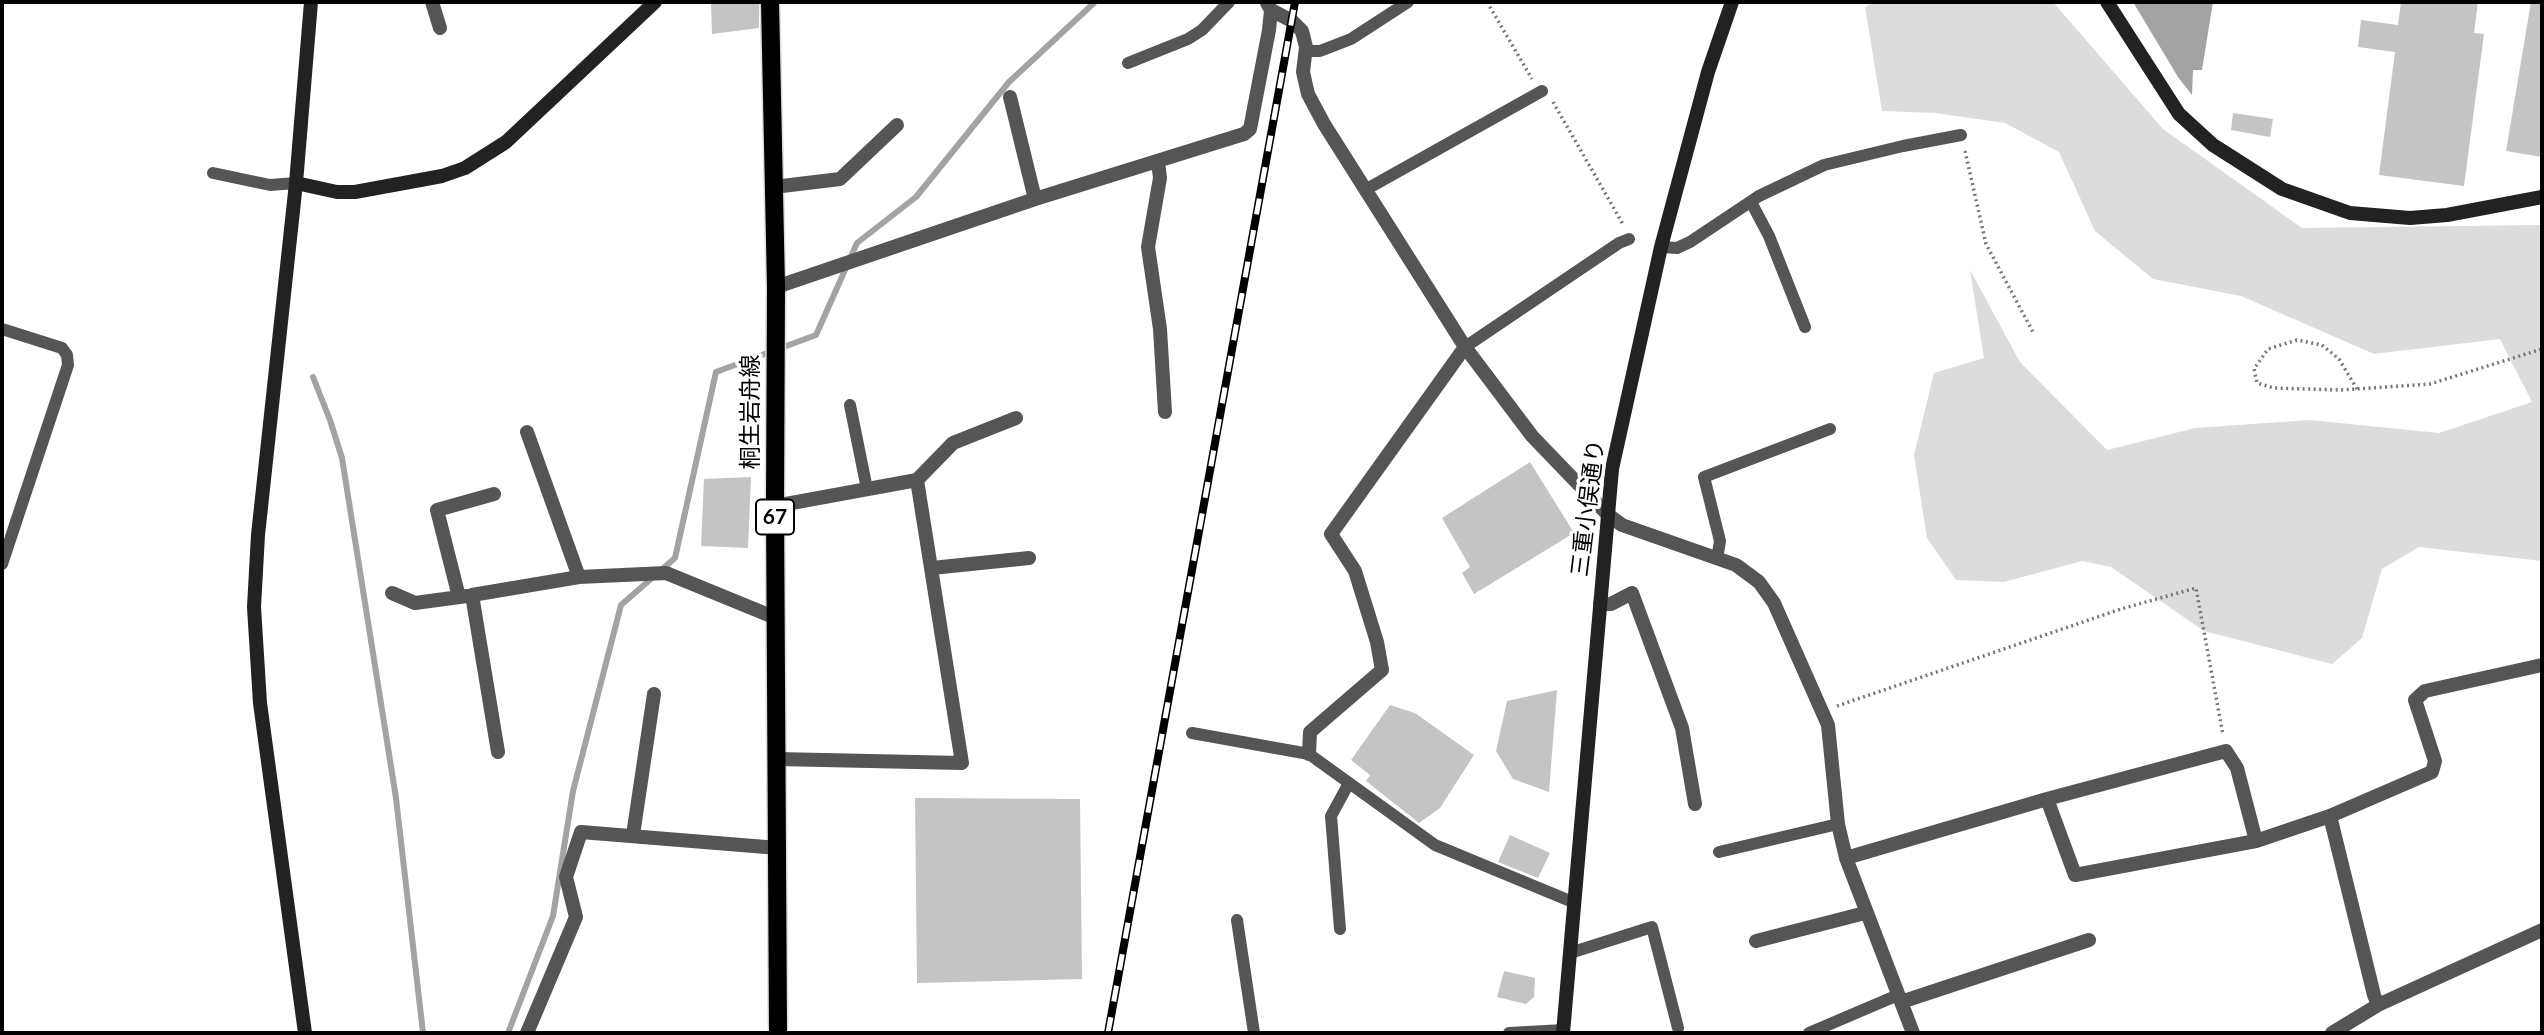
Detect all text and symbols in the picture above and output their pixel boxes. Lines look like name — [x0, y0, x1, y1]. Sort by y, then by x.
street label: 桐生岩舟線 — [737, 355, 765, 469]
street label: 三重小俣通り — [1566, 438, 1610, 578]
road number: 67 — [756, 500, 794, 534]

